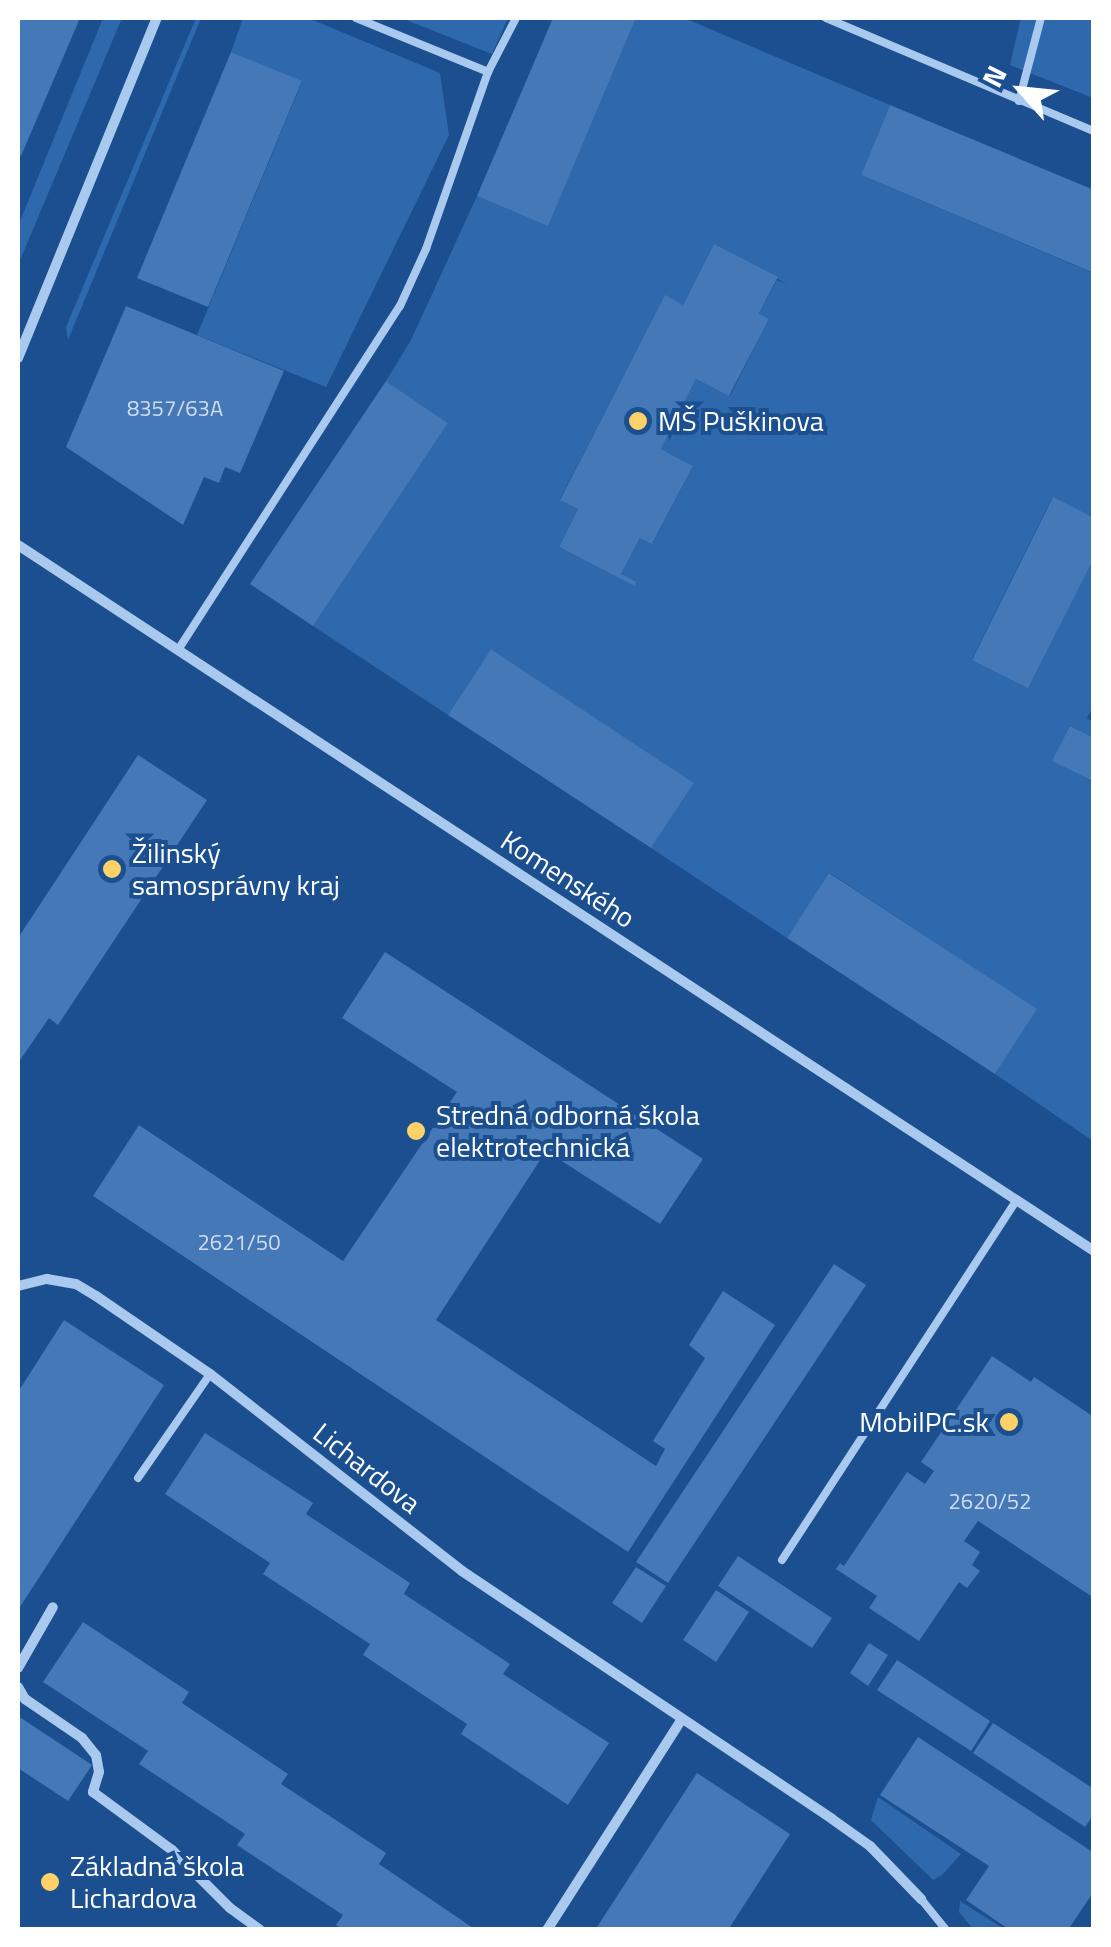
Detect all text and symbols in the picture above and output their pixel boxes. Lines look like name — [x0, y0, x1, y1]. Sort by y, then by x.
north arrow — [971, 40, 1071, 140]
text: N — [970, 58, 1017, 95]
house number: 8357/63A — [127, 396, 223, 422]
place label: MŠ Puškinova — [658, 404, 824, 438]
marker: MŠ Puškinova — [627, 410, 649, 432]
street label: Komenského — [495, 823, 641, 935]
place label: Žilinský samosprávny kraj — [132, 836, 340, 902]
marker: Žilinský samosprávny kraj — [101, 858, 123, 880]
place label: Stredná odborná škola elektrotechnická — [436, 1098, 700, 1164]
marker: Stredná odborná škola elektrotechnická — [405, 1120, 427, 1142]
house number: 2621/50 — [198, 1230, 280, 1256]
place label: MobilPC.sk — [859, 1405, 989, 1439]
marker: MobilPC.sk — [998, 1411, 1020, 1433]
street label: Lichardova — [307, 1416, 427, 1520]
house number: 2620/52 — [949, 1489, 1031, 1515]
place label: Základná škola Lichardova — [70, 1849, 244, 1915]
marker: Základná škola Lichardova — [39, 1871, 61, 1893]

